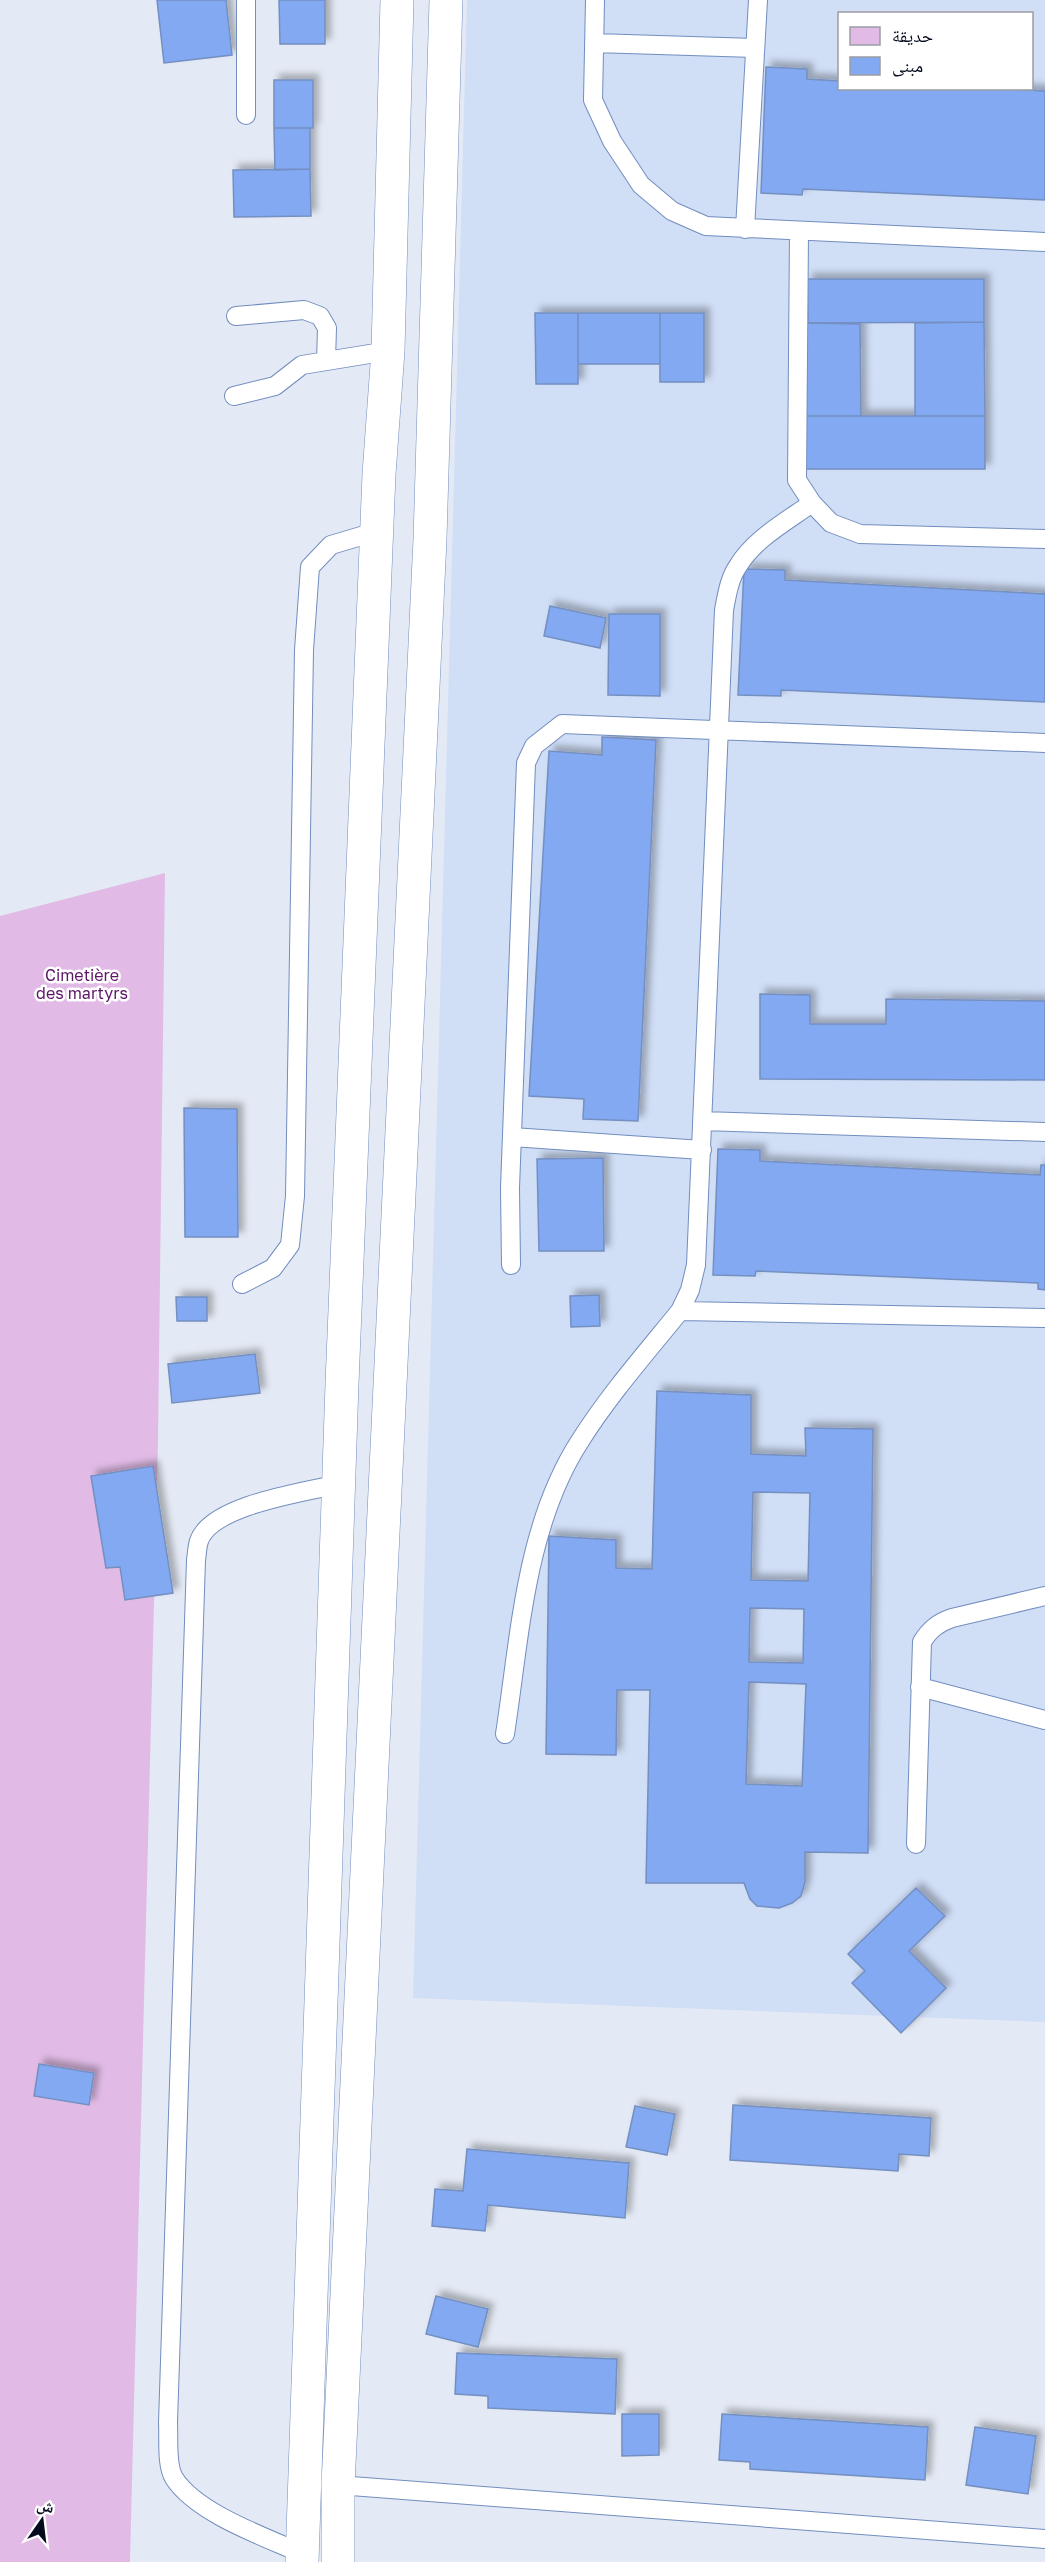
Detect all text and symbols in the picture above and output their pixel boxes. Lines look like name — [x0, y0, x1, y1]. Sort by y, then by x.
legend — [838, 12, 1033, 90]
text: حديقة — [892, 24, 933, 46]
text: مبنى — [892, 54, 923, 77]
park label: Cimetière des martyrs — [36, 965, 128, 1003]
north arrow — [12, 2490, 72, 2550]
text: ش — [35, 2494, 56, 2517]

